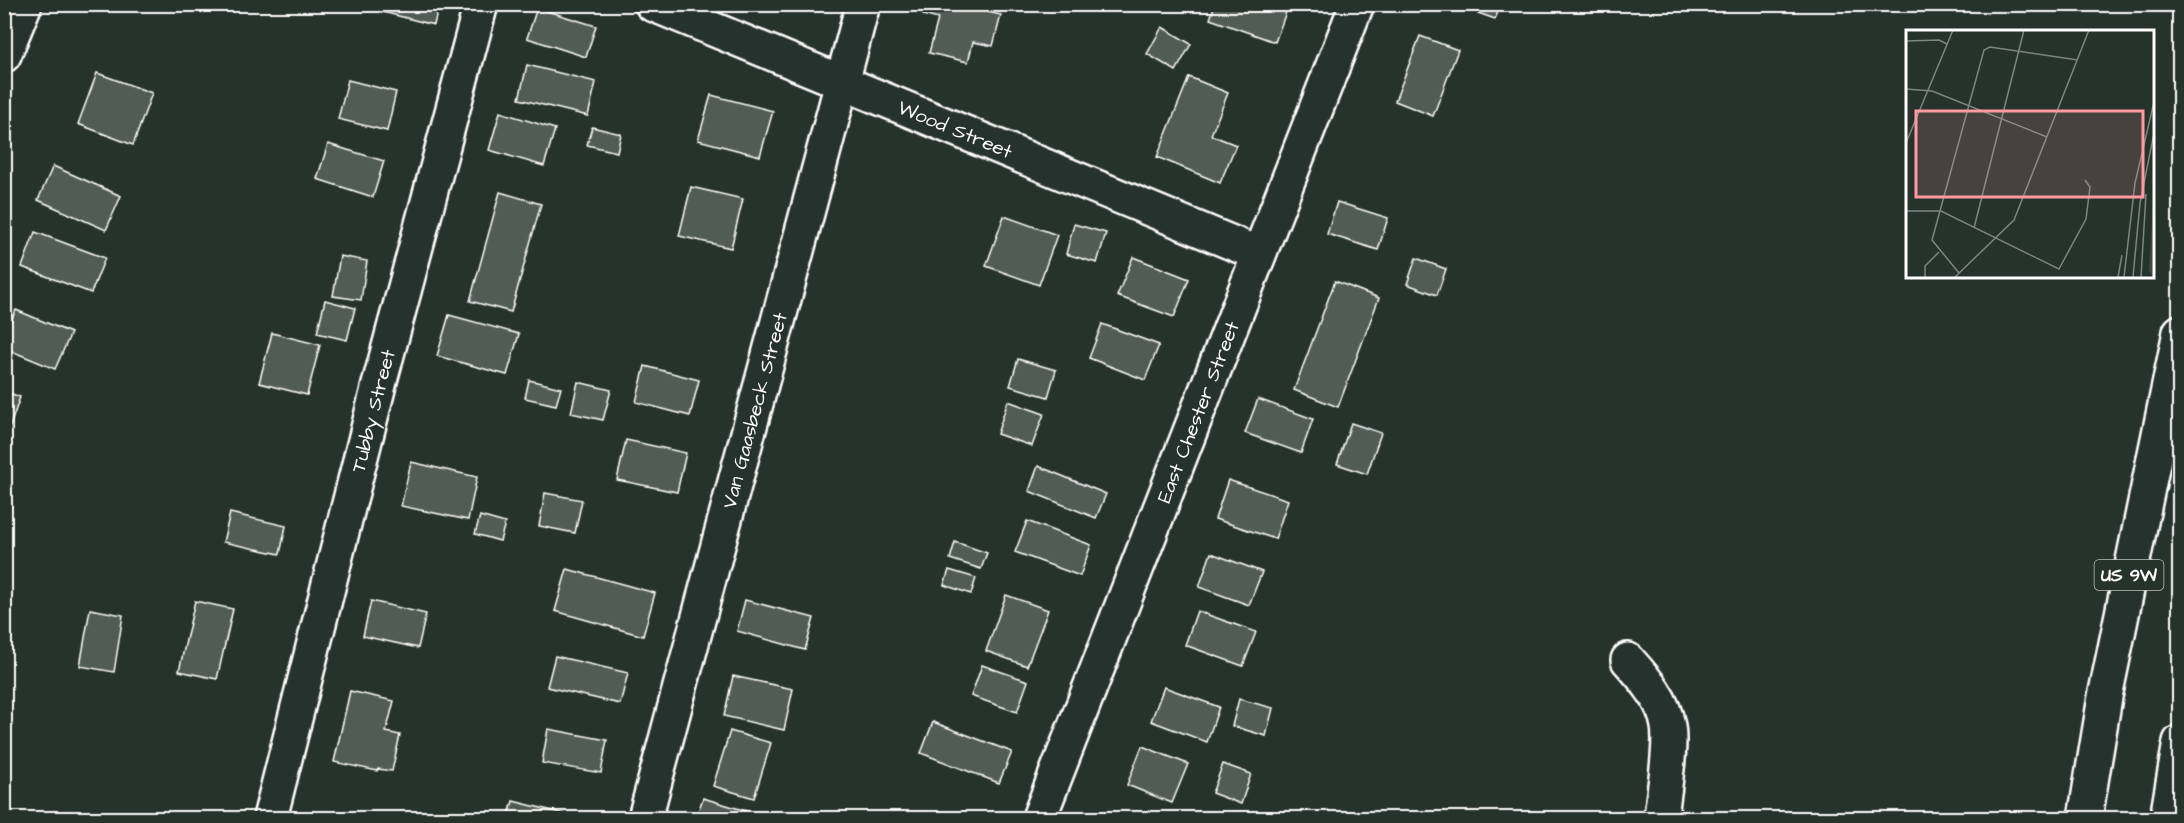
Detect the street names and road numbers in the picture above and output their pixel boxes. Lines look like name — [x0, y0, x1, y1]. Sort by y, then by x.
street label: Wood Street — [893, 94, 1016, 166]
street label: Van Gaasbeck Street — [716, 310, 795, 512]
street label: East Chester Street — [1150, 317, 1247, 507]
street label: Tubby Street — [345, 346, 403, 475]
road number: US 9W — [2094, 560, 2164, 590]

